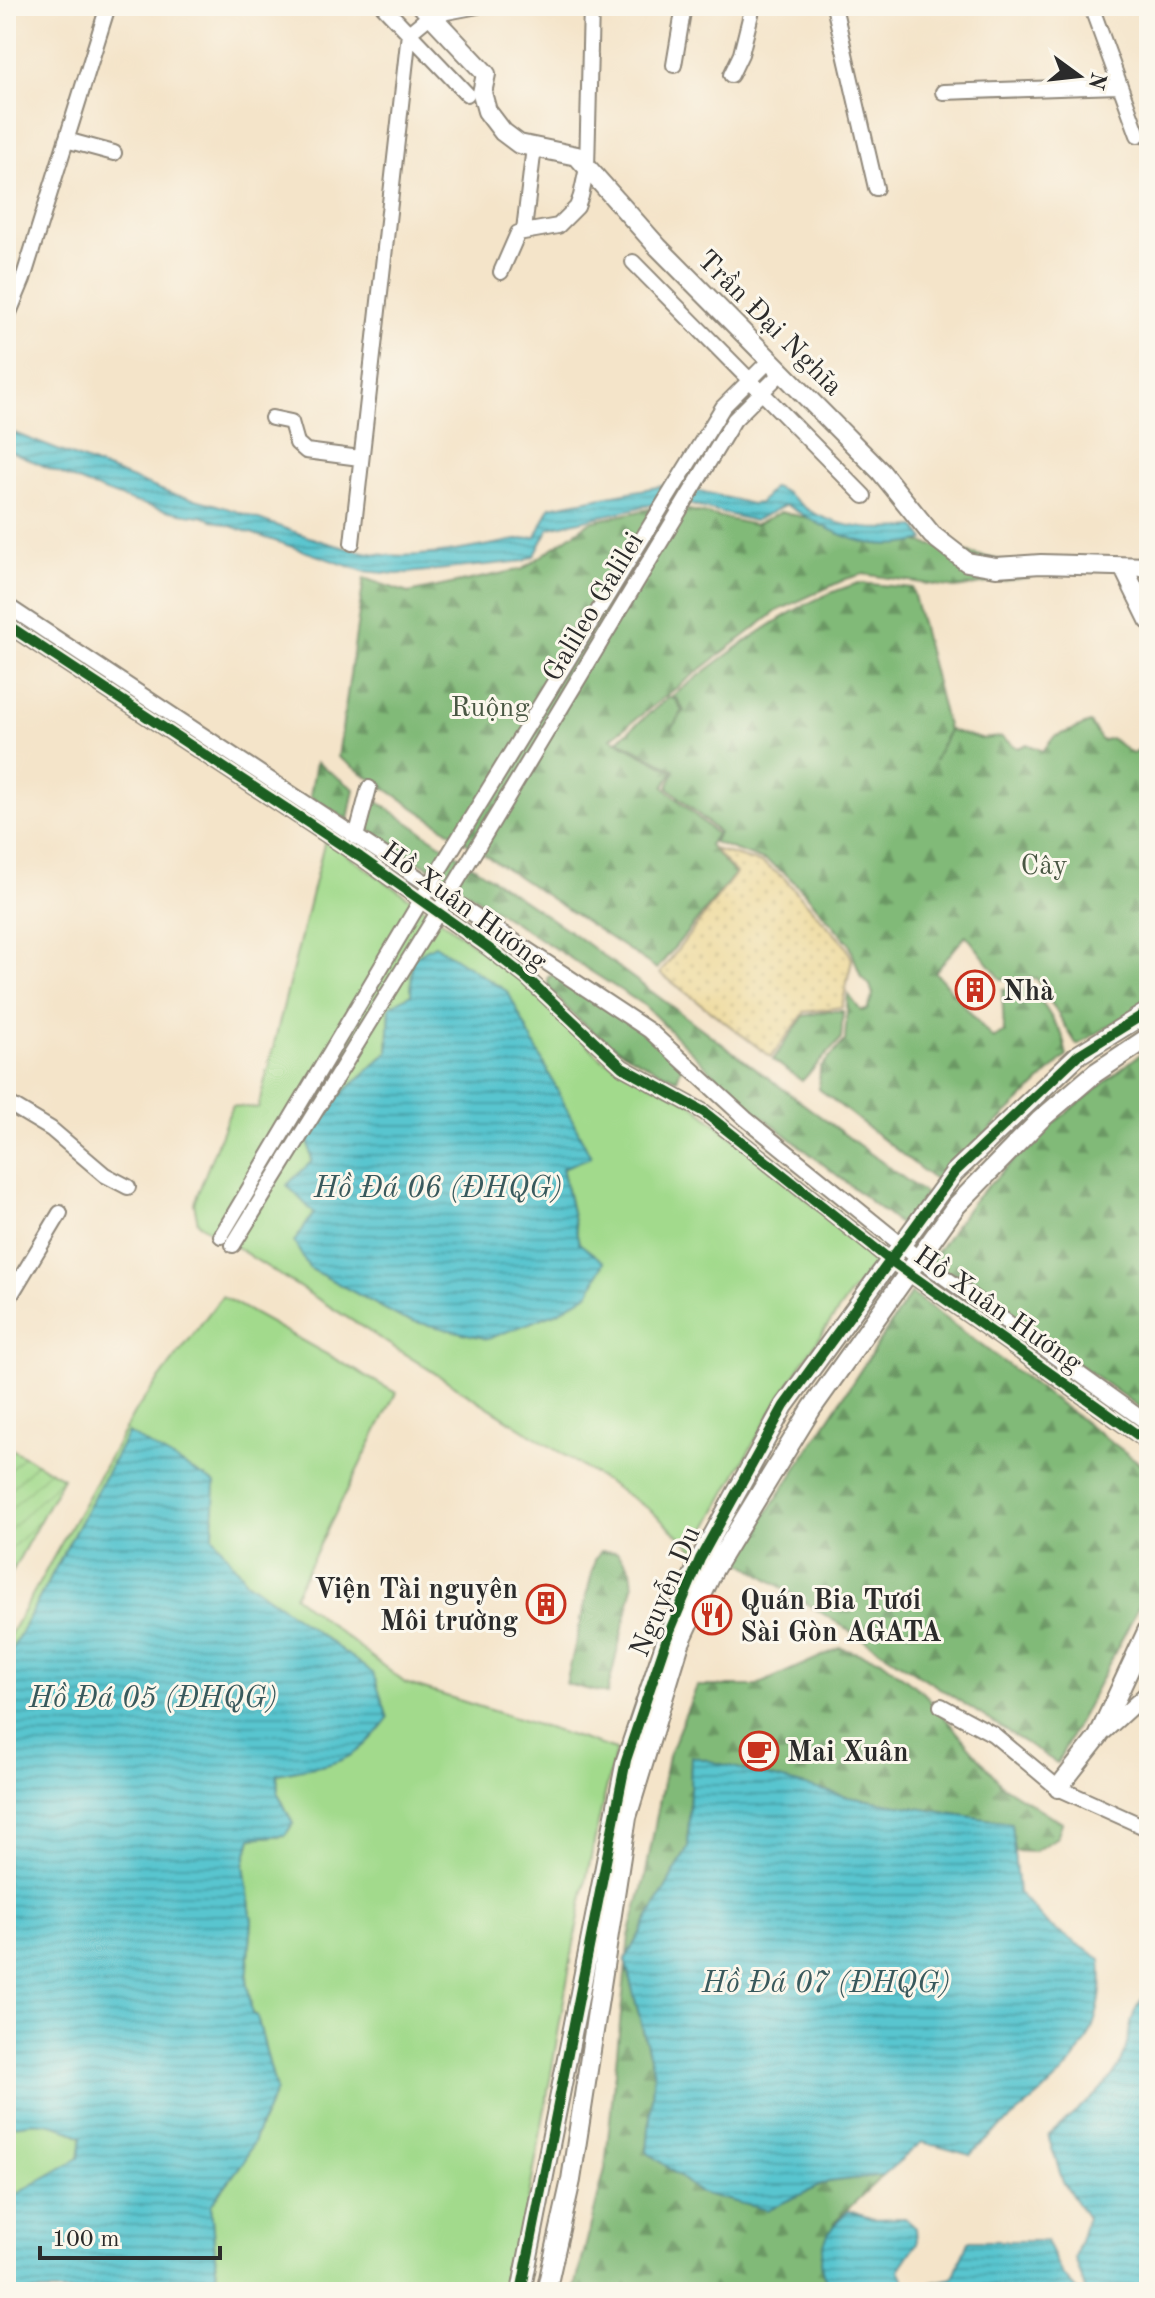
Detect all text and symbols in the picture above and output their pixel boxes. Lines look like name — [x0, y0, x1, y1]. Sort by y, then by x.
north arrow — [1039, 36, 1119, 116]
text: N — [1084, 70, 1109, 92]
street label: Trần Đại Nghĩa — [691, 244, 849, 402]
street label: Galileo Galilei — [539, 528, 650, 687]
park label: Ruộng — [450, 695, 530, 723]
street label: Hồ Xuân Hương — [375, 836, 553, 977]
park label: Cây — [1021, 853, 1068, 881]
building icon: Nhà — [954, 969, 996, 1011]
place label: Nhà — [1003, 979, 1054, 1007]
water label: Hồ Đá 06 (ĐHQG) — [313, 1172, 562, 1204]
street label: Hồ Xuân Hương — [908, 1240, 1088, 1379]
street label: Nguyễn Du — [625, 1522, 707, 1661]
place label: Viện Tài nguyên Môi trường — [314, 1577, 518, 1637]
building icon: Viện Tài nguyên Môi trường — [525, 1583, 567, 1625]
place label: Quán Bia Tươi Sài Gòn AGATA — [740, 1588, 942, 1648]
restaurant icon: Quán Bia Tươi Sài Gòn AGATA — [691, 1594, 733, 1636]
water label: Hồ Đá 05 (ĐHQG) — [28, 1682, 277, 1714]
cafe icon: Mai Xuân — [738, 1730, 780, 1772]
place label: Mai Xuân — [787, 1740, 908, 1768]
water label: Hồ Đá 07 (ĐHQG) — [701, 1967, 950, 1999]
scale bar — [40, 2210, 220, 2260]
text: 100 m — [52, 2228, 120, 2252]

